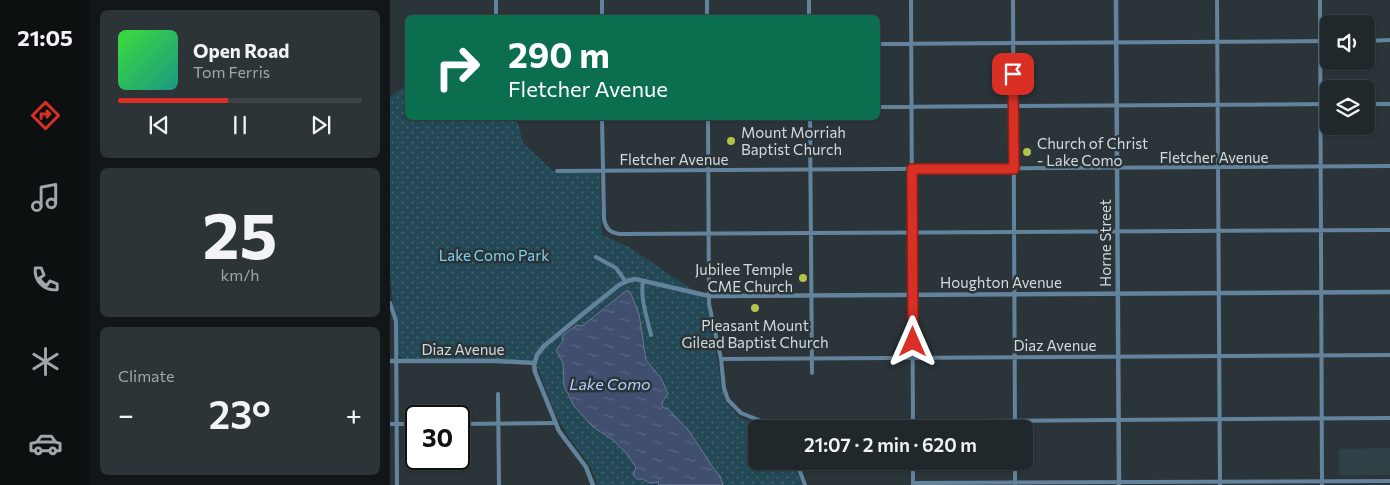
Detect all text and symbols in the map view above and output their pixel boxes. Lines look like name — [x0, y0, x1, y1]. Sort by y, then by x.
map controls — [1320, 15, 1375, 135]
button: sound — [1320, 15, 1375, 70]
text: 21:05 — [17, 24, 73, 51]
text: 290 m — [508, 32, 610, 75]
icon: right — [425, 35, 490, 100]
text: Open Road — [193, 39, 289, 62]
pin — [992, 53, 1034, 95]
icon: arrive — [999, 60, 1027, 88]
text: Tom Ferris — [193, 62, 270, 81]
text: Fletcher Avenue — [508, 75, 668, 102]
button: layers — [1320, 80, 1375, 135]
icon: directions — [28, 98, 63, 133]
icon: previous — [145, 111, 173, 139]
icon: pause — [226, 111, 254, 139]
icon: next — [307, 111, 335, 139]
place label: Mount Morriah Baptist Church — [741, 123, 846, 158]
place label: Church of Christ - Lake Como — [1037, 134, 1148, 169]
marker: Mount Morriah Baptist Church — [725, 135, 737, 147]
marker: Church of Christ - Lake Como — [1021, 146, 1033, 158]
street label: Fletcher Avenue — [1159, 148, 1269, 166]
street label: Fletcher Avenue — [619, 150, 729, 168]
icon: music — [28, 180, 63, 215]
text: 25 — [203, 193, 277, 272]
street label: Horne Street — [1096, 199, 1114, 287]
park label: Lake Como Park — [439, 246, 549, 264]
place label: Jubilee Temple CME Church — [695, 260, 793, 295]
icon: phone — [28, 262, 63, 297]
text: km/h — [221, 265, 259, 284]
marker: Jubilee Temple CME Church — [797, 272, 809, 284]
street label: Houghton Avenue — [940, 273, 1062, 291]
marker: Pleasant Mount Gilead Baptist Church — [749, 302, 761, 314]
position arrow — [886, 315, 938, 367]
place label: Pleasant Mount Gilead Baptist Church — [681, 316, 829, 351]
street label: Diaz Avenue — [1013, 336, 1097, 354]
street label: Diaz Avenue — [421, 340, 505, 358]
icon: climate — [28, 344, 63, 379]
text: Climate — [118, 366, 174, 385]
water label: Lake Como — [569, 374, 651, 393]
text: 23° — [209, 390, 271, 437]
text: − — [118, 397, 134, 431]
text: + — [346, 397, 362, 431]
speed limit sign: 30 — [405, 405, 470, 470]
icon: car — [28, 426, 63, 461]
text: 21:07 · 2 min · 620 m — [804, 433, 977, 456]

